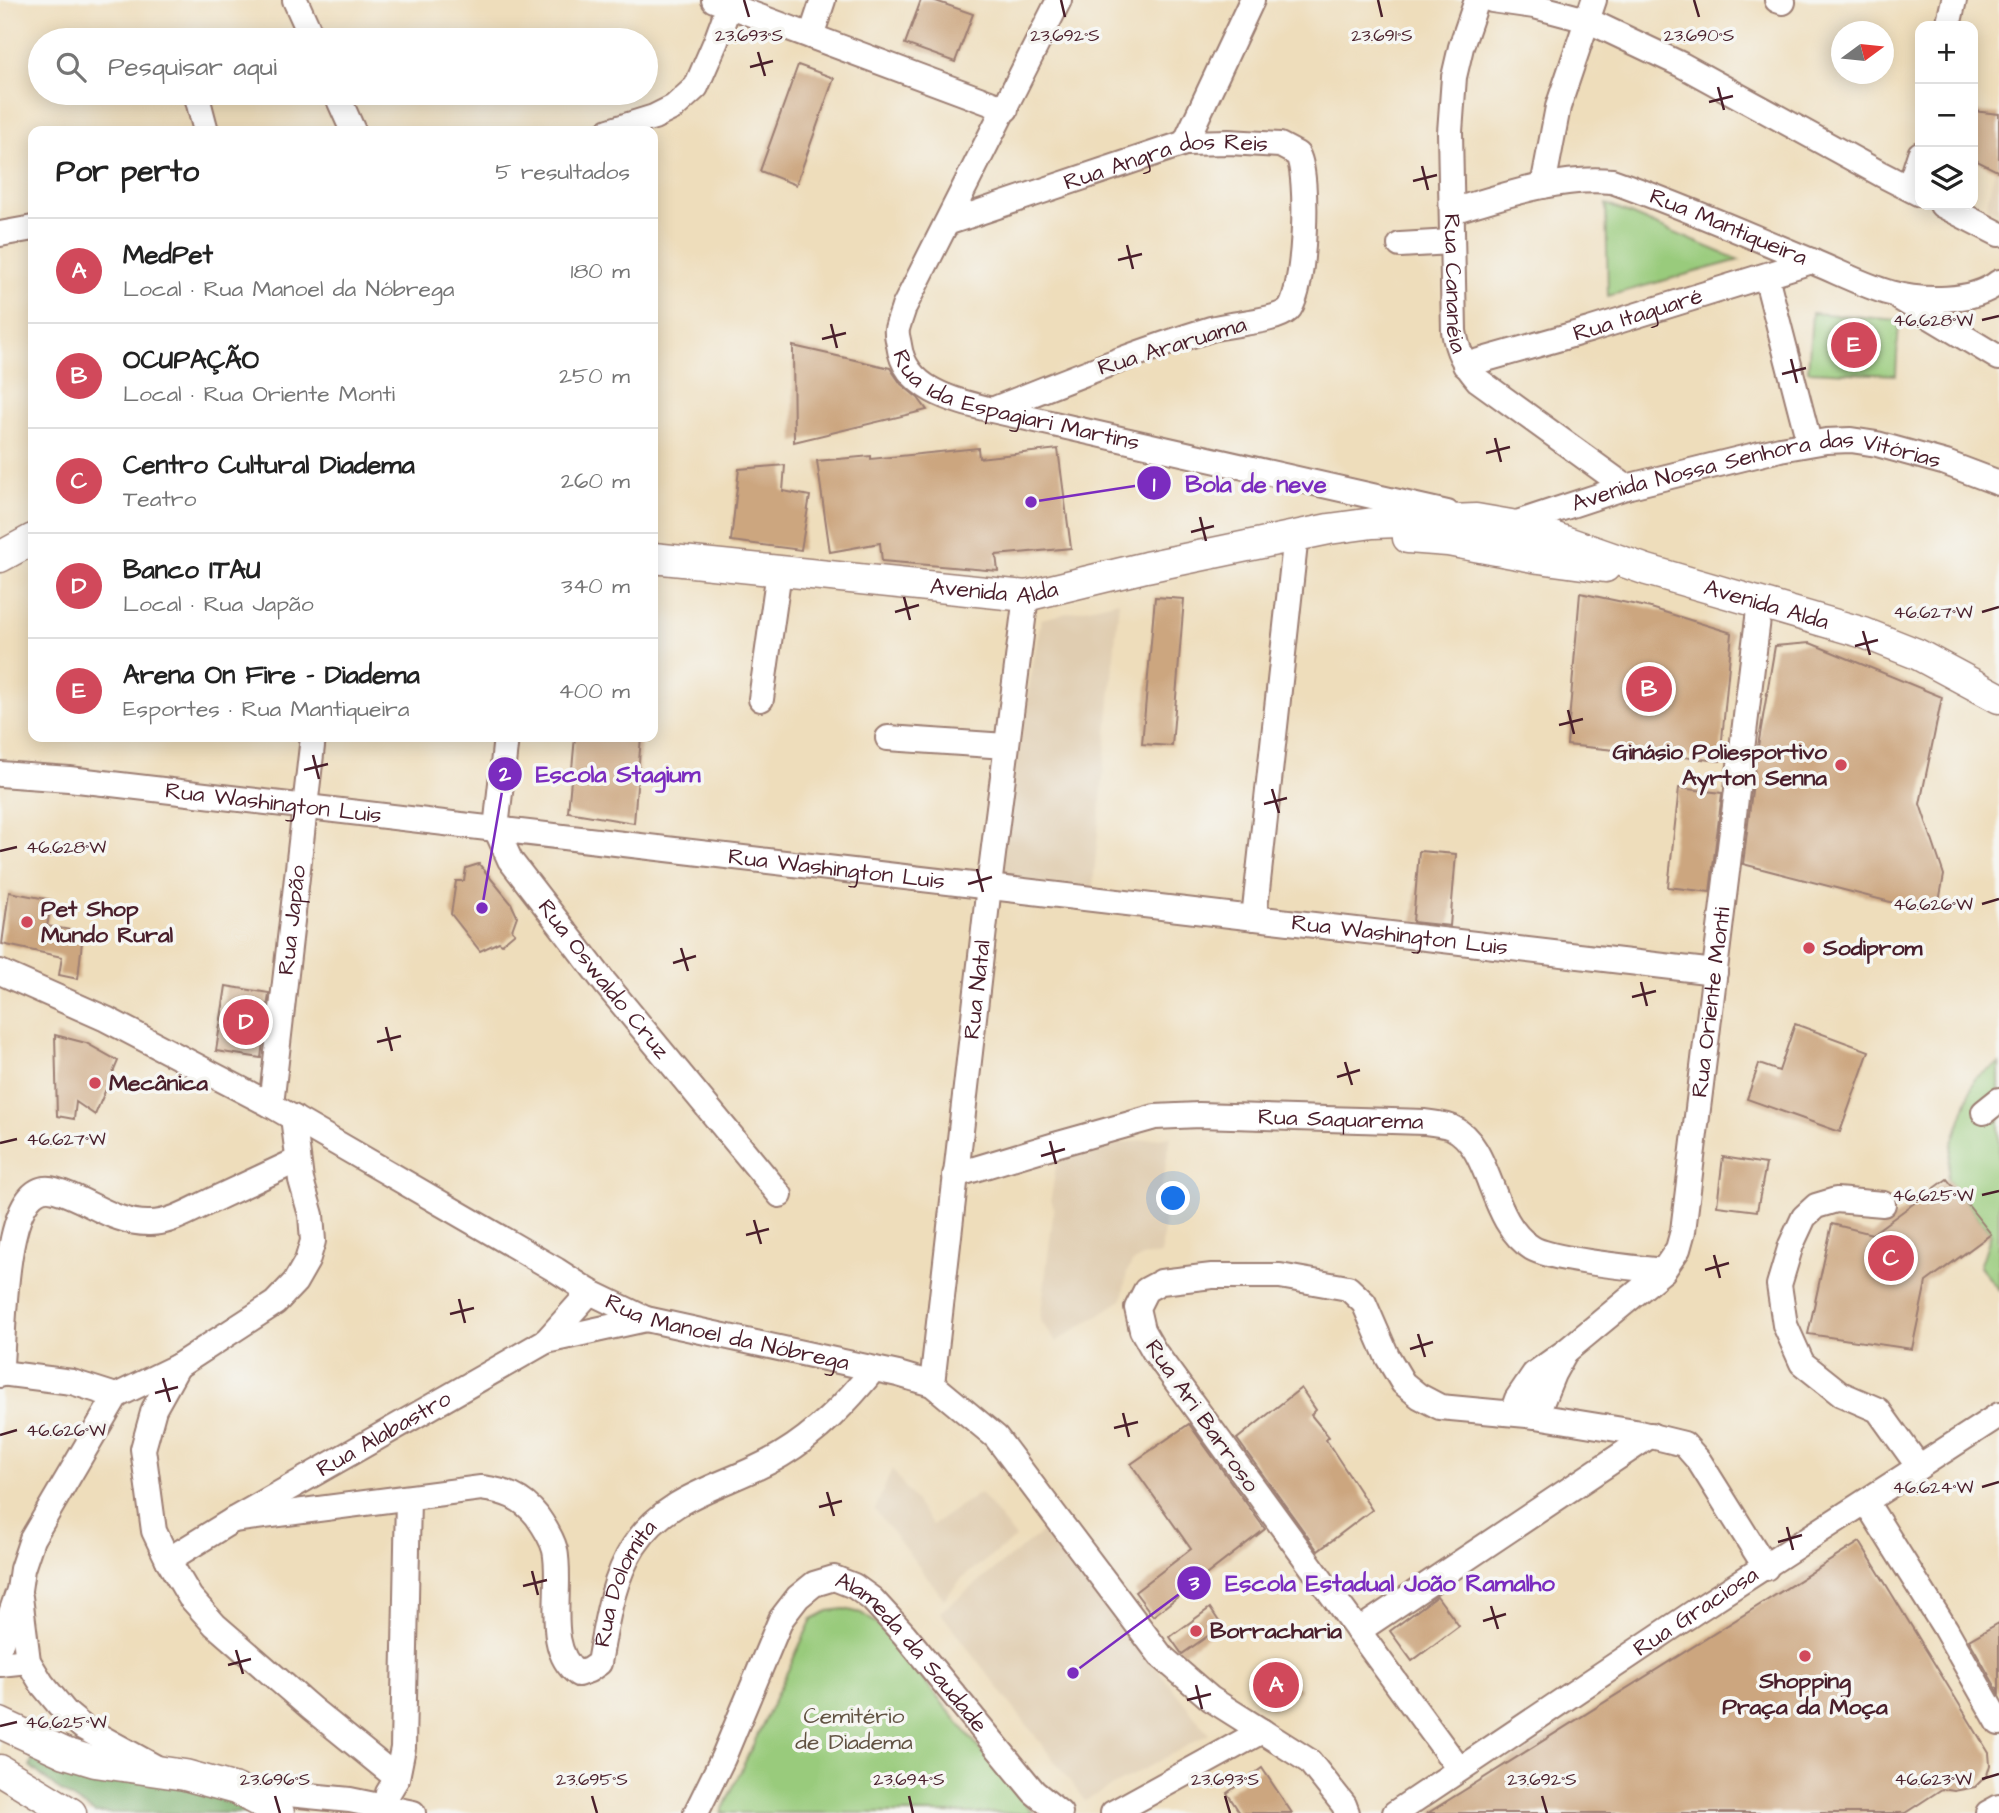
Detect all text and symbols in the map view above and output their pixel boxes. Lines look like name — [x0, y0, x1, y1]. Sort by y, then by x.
north arrow — [1831, 21, 1894, 84]
map controls — [1915, 21, 1978, 210]
button: + — [1915, 21, 1978, 84]
text: 23.693°S — [715, 23, 783, 48]
text: 23.692°S — [1030, 23, 1100, 48]
text: 23.691°S — [1351, 23, 1413, 48]
text: 23.690°S — [1664, 23, 1734, 48]
search box — [28, 28, 658, 105]
icon: search — [52, 48, 90, 86]
text: Pesquisar aqui — [108, 49, 277, 85]
button: − — [1915, 84, 1978, 147]
street label: Rua Angra dos Reis — [1060, 126, 1269, 199]
button: layers — [1915, 147, 1978, 210]
text: Por perto — [56, 151, 199, 193]
text: 5 resultados — [495, 156, 630, 188]
street label: Rua Mantiqueira — [1645, 180, 1812, 274]
street label: Rua Cananéia — [1436, 213, 1475, 358]
text: MedPet — [123, 237, 213, 273]
text: A — [72, 255, 86, 287]
text: 180 m — [571, 255, 630, 287]
text: Local · Rua Manoel da Nóbrega — [123, 273, 454, 305]
street label: Rua Itaguaré — [1569, 280, 1707, 350]
street label: Rua Araruama — [1094, 308, 1250, 384]
text: 46.628°W — [1893, 308, 1973, 333]
pin: E — [1831, 319, 1877, 371]
text: OCUPAÇÃO — [123, 342, 259, 378]
street label: Rua Ida Espagiari Martins — [884, 345, 1143, 459]
text: B — [71, 360, 87, 392]
text: 250 m — [559, 360, 630, 392]
text: Local · Rua Oriente Monti — [123, 378, 395, 410]
street label: Avenida Nossa Senhora das Vitórias — [1567, 424, 1945, 520]
text: Centro Cultural Diadema — [123, 447, 415, 483]
callout: Bola de neve — [1137, 461, 1341, 506]
text: C — [71, 465, 87, 497]
text: 260 m — [561, 465, 630, 497]
text: Bola de neve — [1185, 468, 1327, 502]
text: 1 — [1153, 470, 1156, 499]
text: Teatro — [123, 483, 196, 515]
text: Banco ITAU — [123, 552, 261, 588]
text: D — [72, 570, 86, 602]
text: 340 m — [561, 570, 630, 602]
street label: Avenida Alda — [929, 570, 1062, 612]
street label: Avenida Alda — [1700, 571, 1833, 638]
text: Local · Rua Japão — [123, 588, 314, 620]
text: 46.627°W — [1893, 600, 1973, 625]
text: Arena On Fire - Diadema — [123, 657, 420, 693]
pin: B — [1626, 663, 1672, 715]
text: E — [72, 675, 86, 707]
text: 400 m — [558, 675, 630, 707]
text: Esportes · Rua Mantiqueira — [123, 693, 409, 725]
place label: Ginásio Poliesportivo Ayrton Senna — [1612, 736, 1827, 796]
callout: Escola Stagium — [487, 751, 715, 796]
marker: Ginásio Poliesportivo Ayrton Senna — [1833, 757, 1849, 773]
text: Escola Stagium — [536, 758, 701, 793]
text: 2 — [498, 760, 512, 789]
street label: Rua Washington Luis — [163, 774, 383, 832]
text: 46.628°W — [26, 835, 106, 860]
street label: Rua Washington Luis — [727, 840, 947, 898]
street label: Rua Japão — [270, 863, 314, 977]
text: 46.626°W — [1893, 892, 1973, 917]
place label: Pet Shop Mundo Rural — [41, 893, 174, 951]
street label: Rua Oswaldo Cruz — [530, 893, 678, 1066]
street label: Rua Oriente Monti — [1683, 905, 1739, 1099]
street label: Rua Washington Luis — [1290, 906, 1510, 964]
marker: Pet Shop Mundo Rural — [19, 914, 35, 930]
place label: Sodiprom — [1822, 932, 1923, 964]
street label: Rua Natal — [956, 938, 999, 1041]
marker: Sodiprom — [1801, 940, 1817, 956]
pin: D — [223, 996, 269, 1048]
place label: Mecânica — [109, 1067, 208, 1099]
marker: Mecânica — [87, 1075, 103, 1091]
street label: Rua Saquarema — [1257, 1101, 1424, 1138]
text: 46.627°W — [26, 1127, 106, 1152]
your location — [1156, 1181, 1190, 1215]
text: 46.625°W — [1892, 1183, 1974, 1208]
pin: C — [1868, 1232, 1914, 1284]
street label: Rua Manoel da Nóbrega — [600, 1286, 853, 1379]
street label: Rua Ari Barroso — [1137, 1333, 1267, 1499]
street label: Rua Alabastro — [311, 1383, 457, 1485]
text: 46.626°W — [26, 1418, 106, 1443]
text: 46.624°W — [1893, 1475, 1973, 1500]
street label: Rua Dolomita — [586, 1512, 664, 1650]
street label: Rua Graciosa — [1627, 1559, 1765, 1665]
callout: Escola Estadual João Ramalho — [1176, 1560, 1569, 1605]
street label: Alameda da Saudade — [831, 1564, 995, 1740]
text: Escola Estadual João Ramalho — [1225, 1567, 1555, 1601]
text: 3 — [1188, 1569, 1200, 1598]
place label: Borracharia — [1210, 1615, 1342, 1647]
marker: Borracharia — [1188, 1623, 1204, 1639]
marker: Shopping Praça da Moça — [1797, 1648, 1813, 1664]
pin: A — [1253, 1659, 1299, 1711]
place label: Shopping Praça da Moça — [1722, 1665, 1888, 1723]
park label: Cemitério de Diadema — [795, 1700, 913, 1758]
text: 46.625°W — [25, 1710, 107, 1735]
text: 23.696°S — [240, 1767, 310, 1792]
text: 23.695°S — [556, 1767, 628, 1792]
text: 23.694°S — [873, 1767, 945, 1792]
text: 23.693°S — [1191, 1767, 1259, 1792]
text: 23.692°S — [1507, 1767, 1577, 1792]
text: 46.623°W — [1894, 1767, 1972, 1792]

